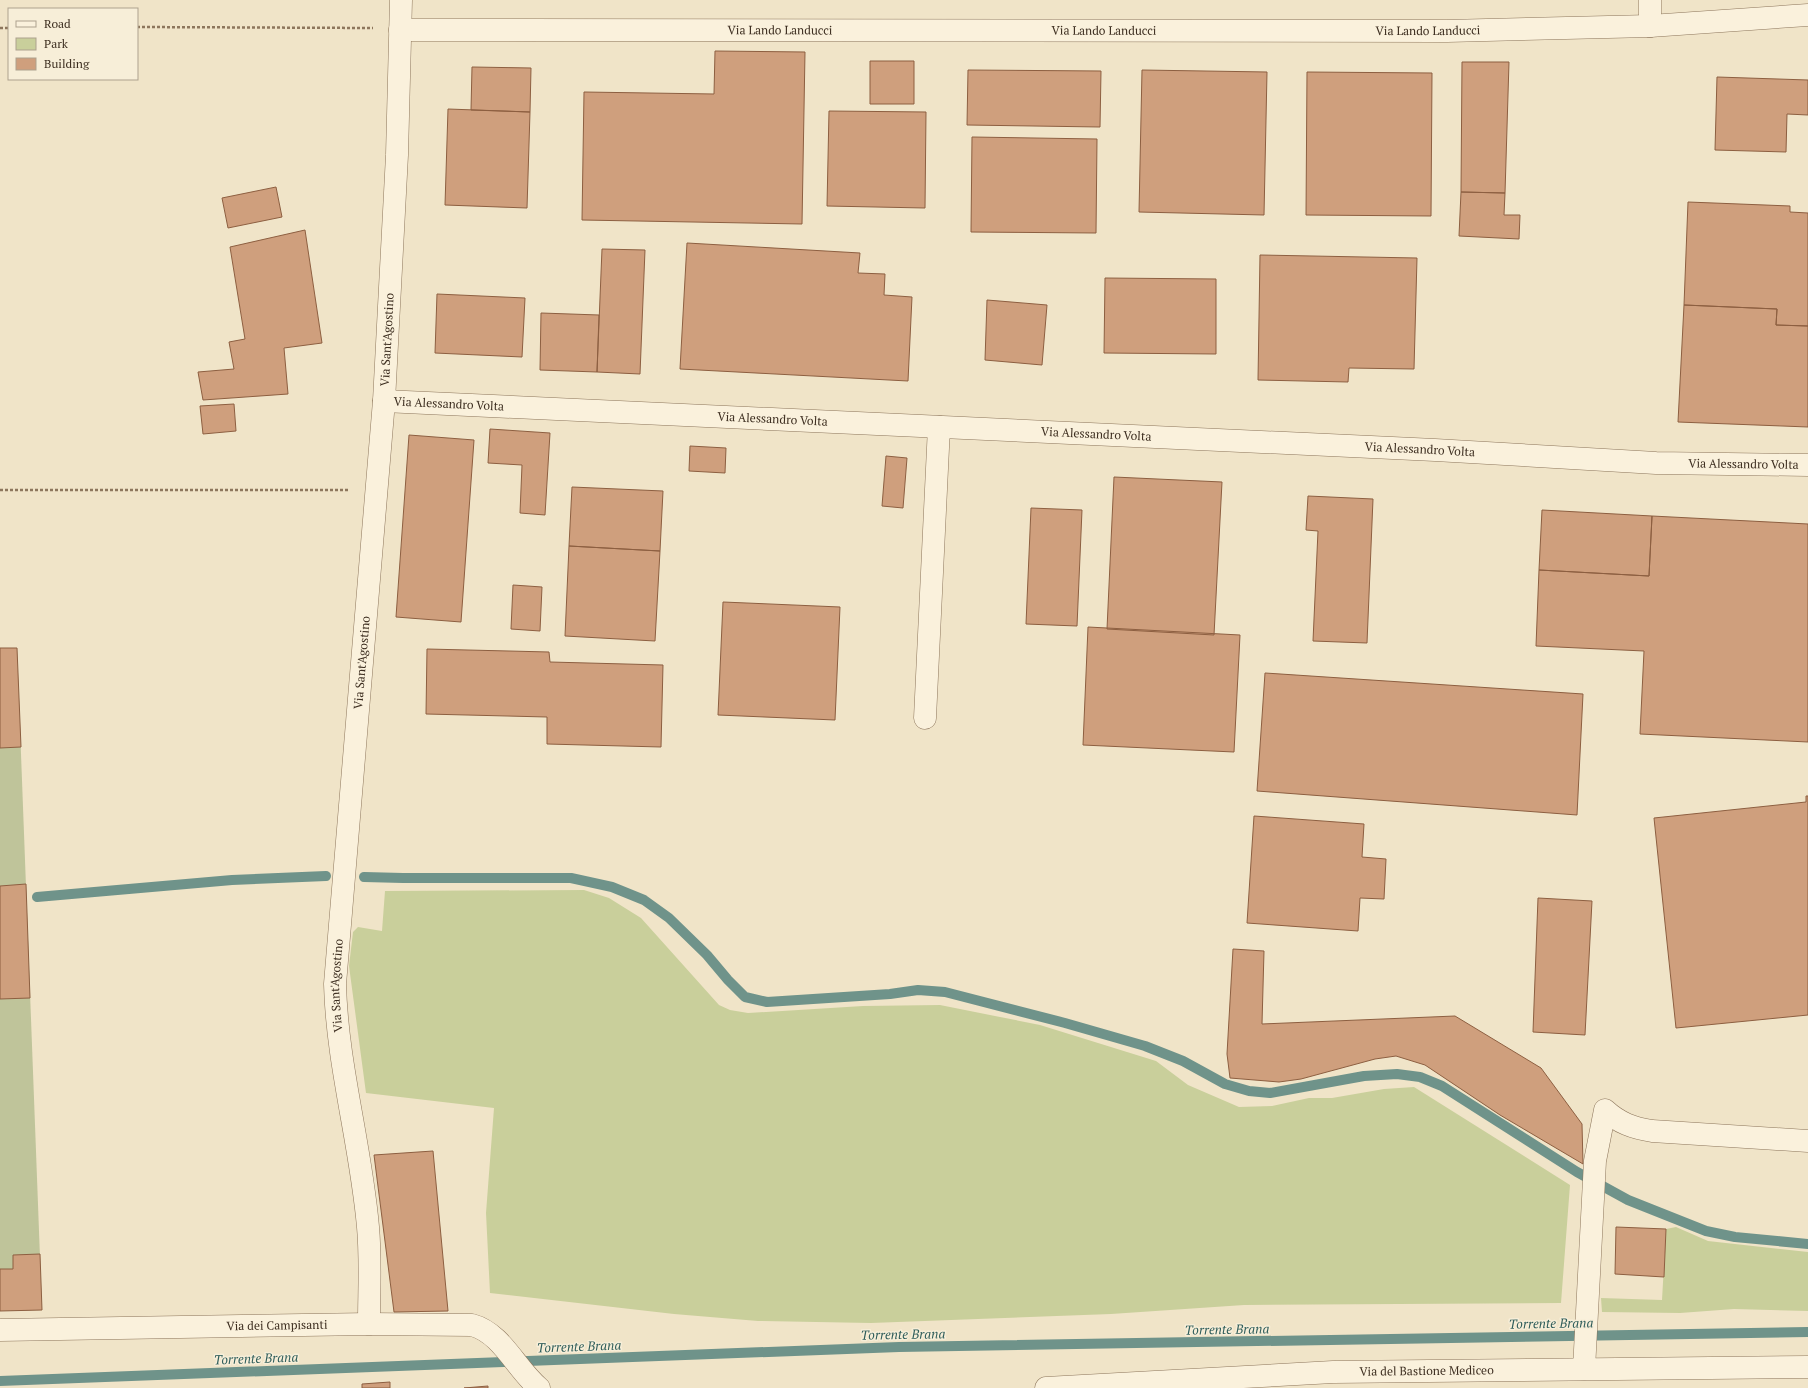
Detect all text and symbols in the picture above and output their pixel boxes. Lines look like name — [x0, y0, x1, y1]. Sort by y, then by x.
legend — [8, 8, 138, 80]
text: Road — [44, 16, 71, 31]
street label: Via Lando Landucci — [728, 22, 833, 37]
street label: Via Lando Landucci — [1376, 22, 1481, 38]
street label: Via Lando Landucci — [1052, 23, 1157, 38]
text: Park — [44, 36, 69, 51]
text: Building — [44, 56, 90, 71]
street label: Via Sant'Agostino — [377, 292, 397, 387]
street label: Via Alessandro Volta — [393, 393, 504, 414]
street label: Via Alessandro Volta — [717, 409, 828, 429]
street label: Via Alessandro Volta — [1041, 424, 1152, 444]
street label: Via Alessandro Volta — [1364, 439, 1476, 459]
street label: Via Alessandro Volta — [1688, 455, 1799, 472]
street label: Via Sant'Agostino — [350, 615, 373, 710]
street label: Via Sant'Agostino — [327, 938, 346, 1033]
water label: Torrente Brana — [1509, 1313, 1593, 1333]
street label: Via dei Campisanti — [226, 1317, 328, 1333]
water label: Torrente Brana — [1185, 1319, 1269, 1339]
water label: Torrente Brana — [861, 1324, 945, 1344]
water label: Torrente Brana — [536, 1336, 622, 1356]
water label: Torrente Brana — [213, 1348, 299, 1368]
street label: Via del Bastione Mediceo — [1359, 1362, 1494, 1379]

